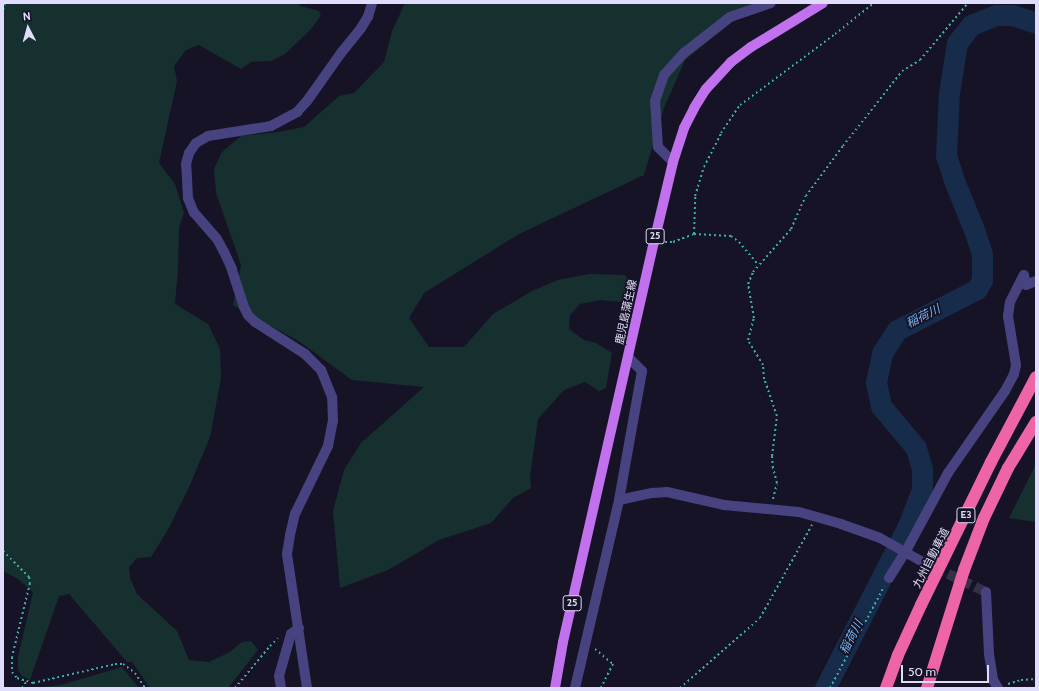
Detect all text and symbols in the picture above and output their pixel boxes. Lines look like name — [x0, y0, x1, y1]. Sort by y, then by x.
north arrow — [8, 8, 48, 48]
text: N — [22, 9, 31, 23]
road number: 25 — [645, 228, 665, 244]
street label: 鹿児島蒲生線 — [613, 278, 639, 346]
water label: 稲荷川 — [904, 301, 942, 331]
road number: E3 — [956, 507, 976, 523]
street label: 九州自動車道 — [910, 526, 952, 590]
road number: 25 — [562, 595, 582, 611]
water label: 稲荷川 — [836, 618, 866, 656]
scale bar — [903, 657, 991, 683]
text: 50 m — [908, 664, 936, 679]

